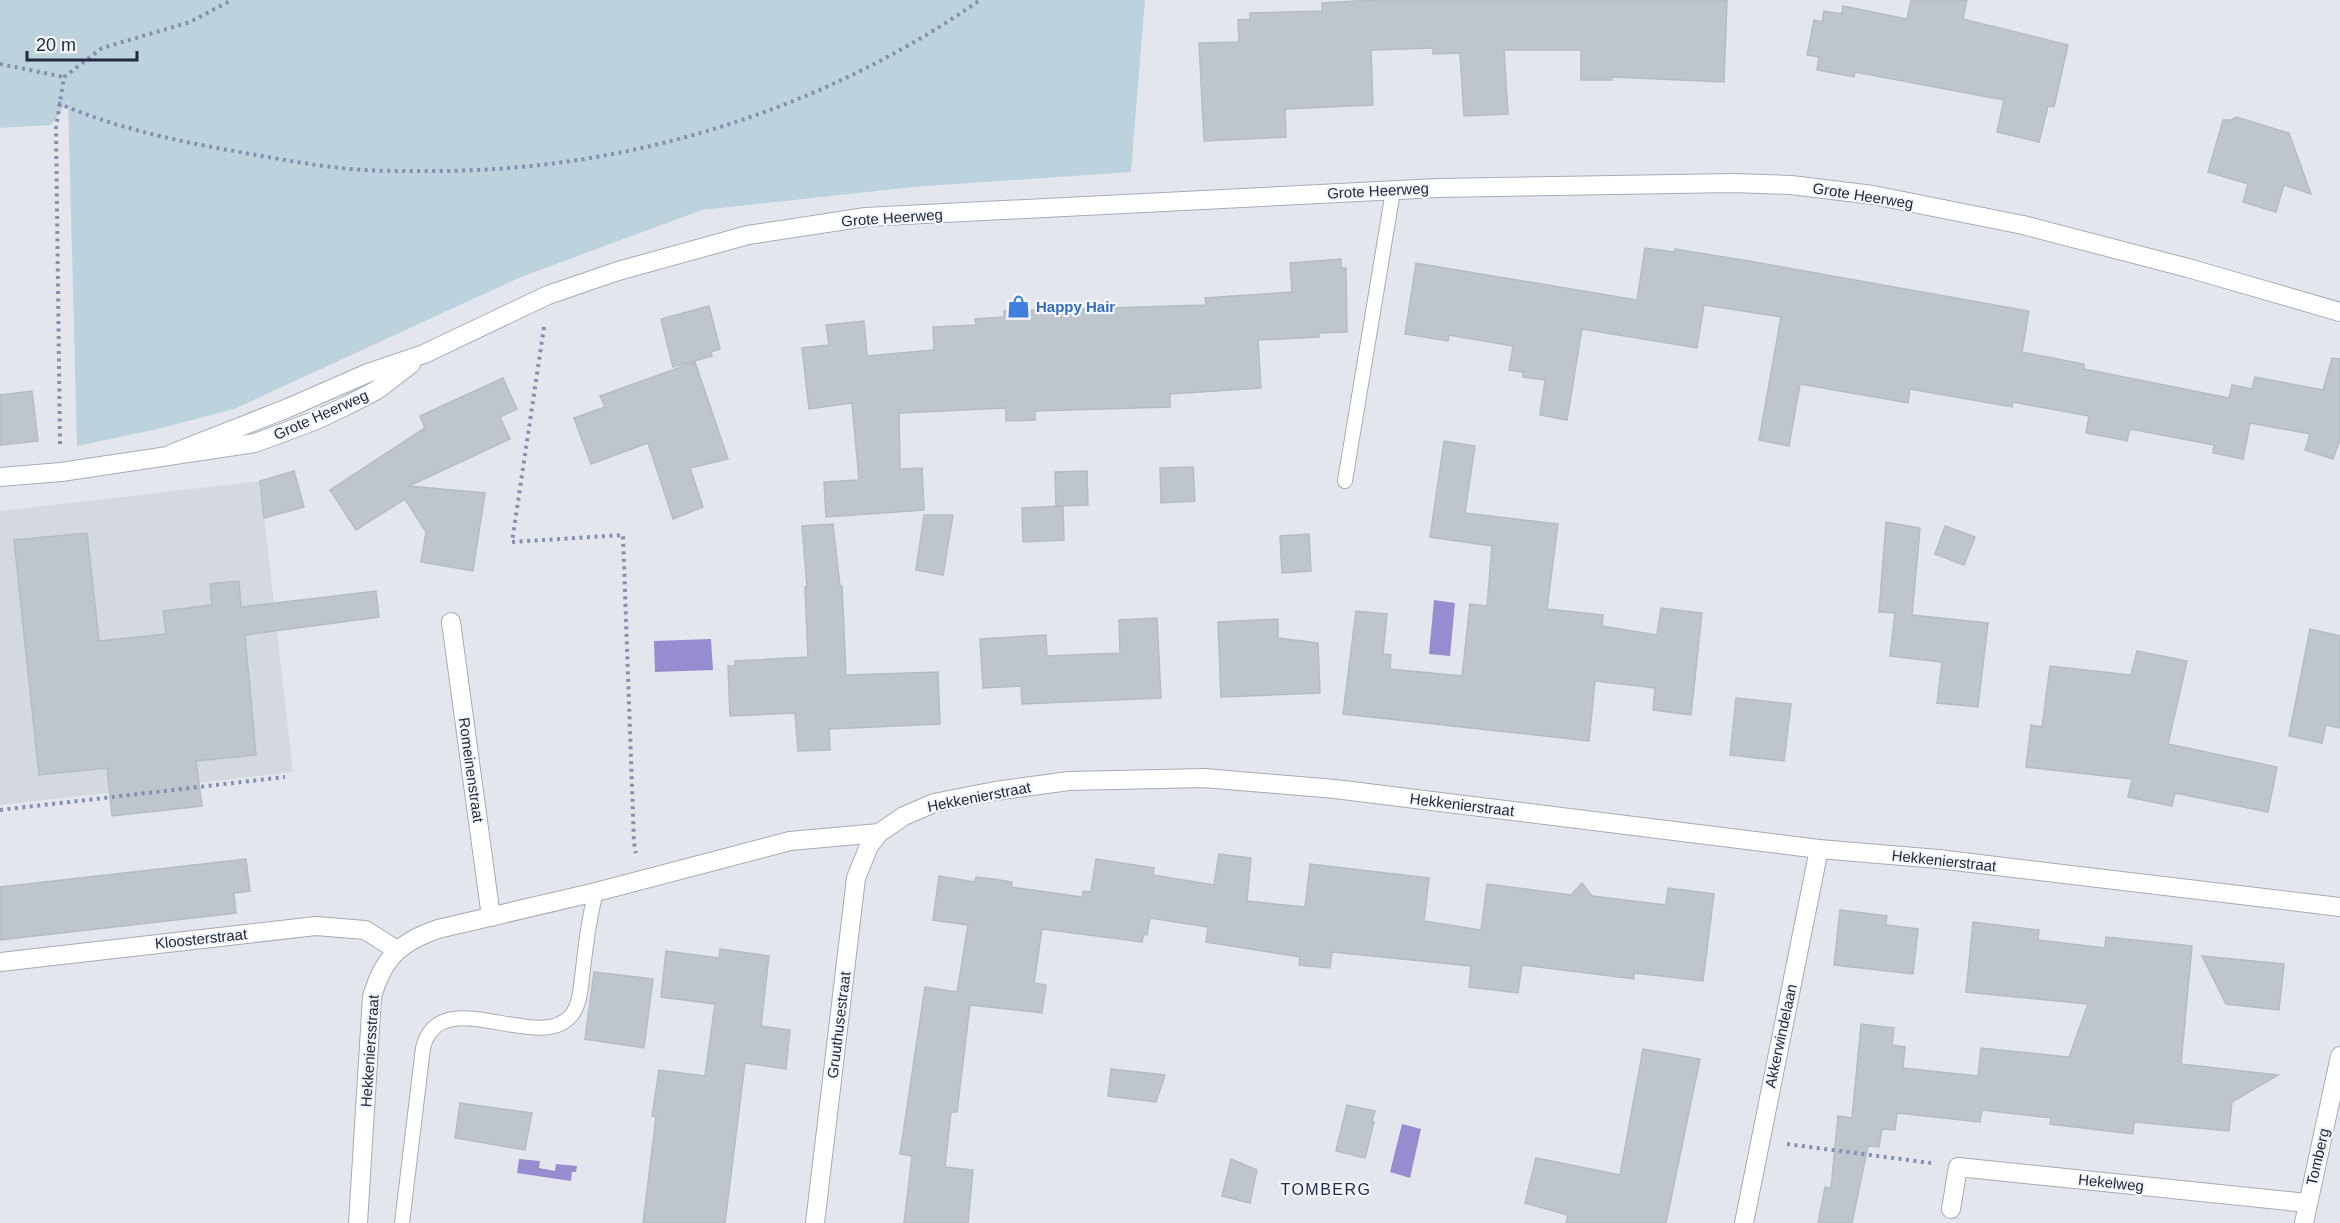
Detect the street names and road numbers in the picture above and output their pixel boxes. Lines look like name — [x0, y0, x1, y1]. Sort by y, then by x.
street label: Grote Heerweg — [1327, 179, 1429, 202]
street label: Grote Heerweg — [1812, 179, 1915, 212]
street label: Grote Heerweg — [841, 205, 943, 230]
street label: Grote Heerweg — [271, 386, 371, 443]
street label: Romeinenstraat — [456, 716, 487, 824]
street label: Hekkenierstraat — [926, 778, 1033, 815]
street label: Hekkenierstraat — [1409, 790, 1516, 819]
street label: Hekkenierstraat — [1891, 847, 1998, 875]
street label: Kloosterstraat — [154, 925, 249, 952]
street label: Gruuthusestraat — [824, 970, 854, 1079]
street label: Akkerwindelaan — [1761, 982, 1800, 1089]
street label: Hekkeniersstraat — [357, 993, 382, 1108]
street label: Tomberg — [2303, 1127, 2332, 1187]
street label: Hekelweg — [2077, 1171, 2145, 1194]

